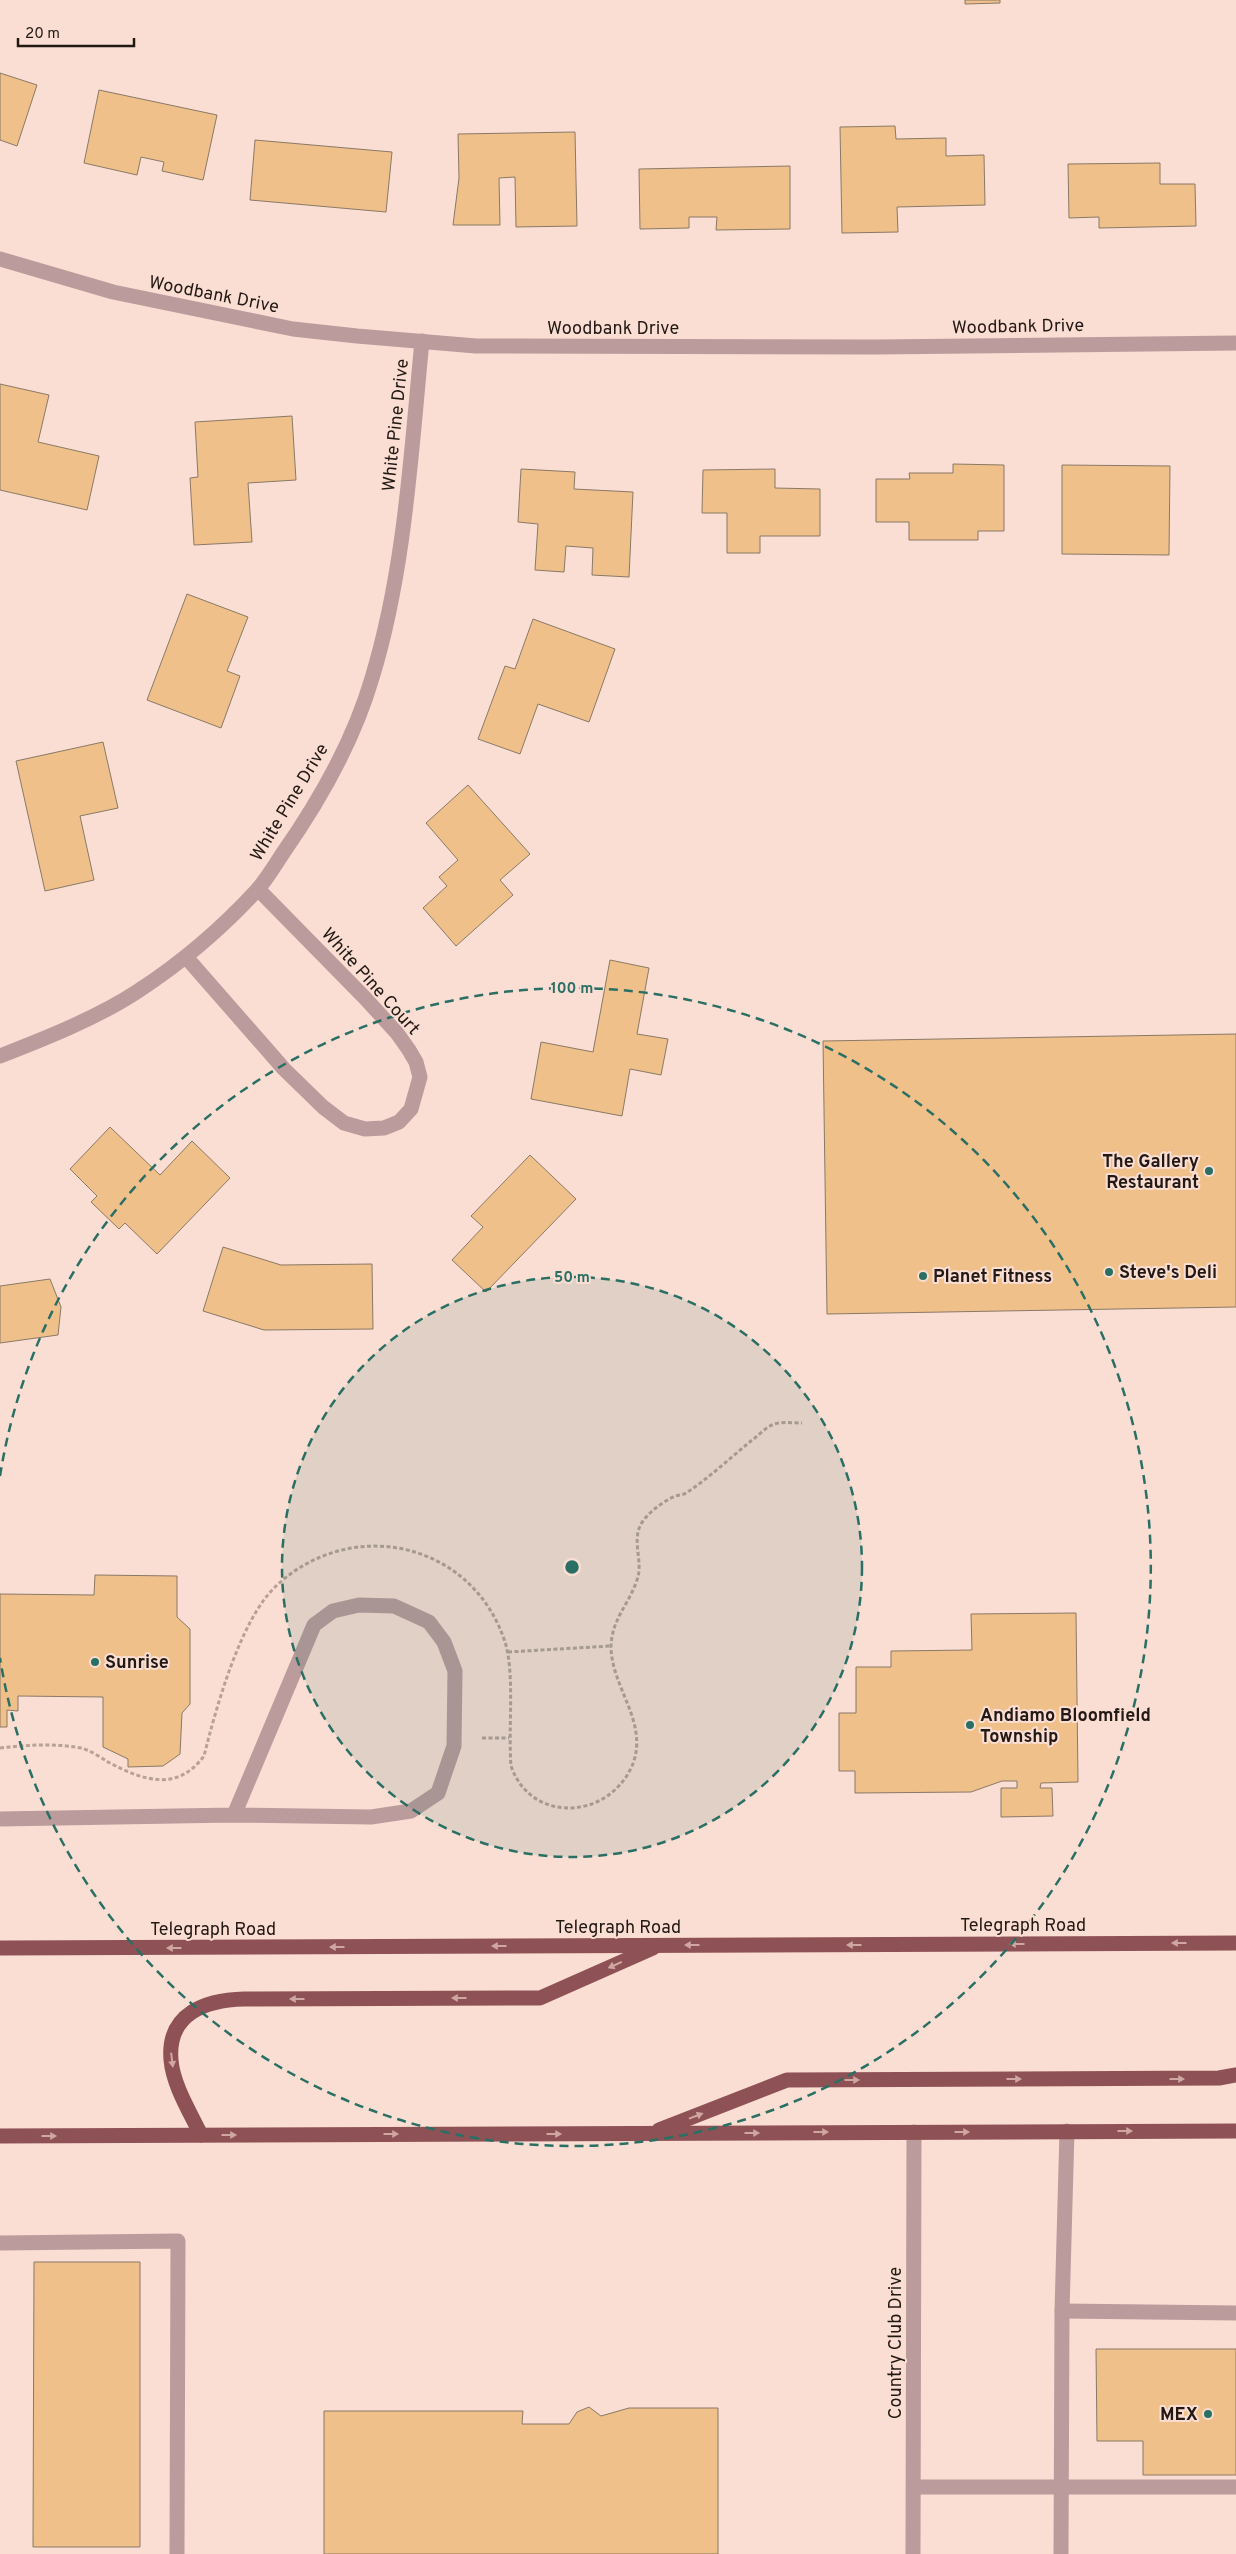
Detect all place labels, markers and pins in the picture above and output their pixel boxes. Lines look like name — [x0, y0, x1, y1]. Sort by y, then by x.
place label: The Gallery Restaurant — [1102, 1151, 1199, 1195]
marker: The Gallery Restaurant — [1203, 1165, 1215, 1177]
place label: Steve's Deli — [1119, 1262, 1217, 1285]
place label: Planet Fitness — [933, 1266, 1052, 1289]
marker: Steve's Deli — [1103, 1266, 1115, 1278]
marker: Planet Fitness — [917, 1270, 929, 1282]
centre of rings — [563, 1558, 581, 1576]
place label: Sunrise — [105, 1652, 169, 1675]
marker: Sunrise — [89, 1656, 101, 1668]
place label: Andiamo Bloomfield Township — [980, 1705, 1151, 1749]
marker: Andiamo Bloomfield Township — [964, 1719, 976, 1731]
place label: MEX — [1160, 2404, 1198, 2427]
marker: MEX — [1202, 2408, 1214, 2420]

